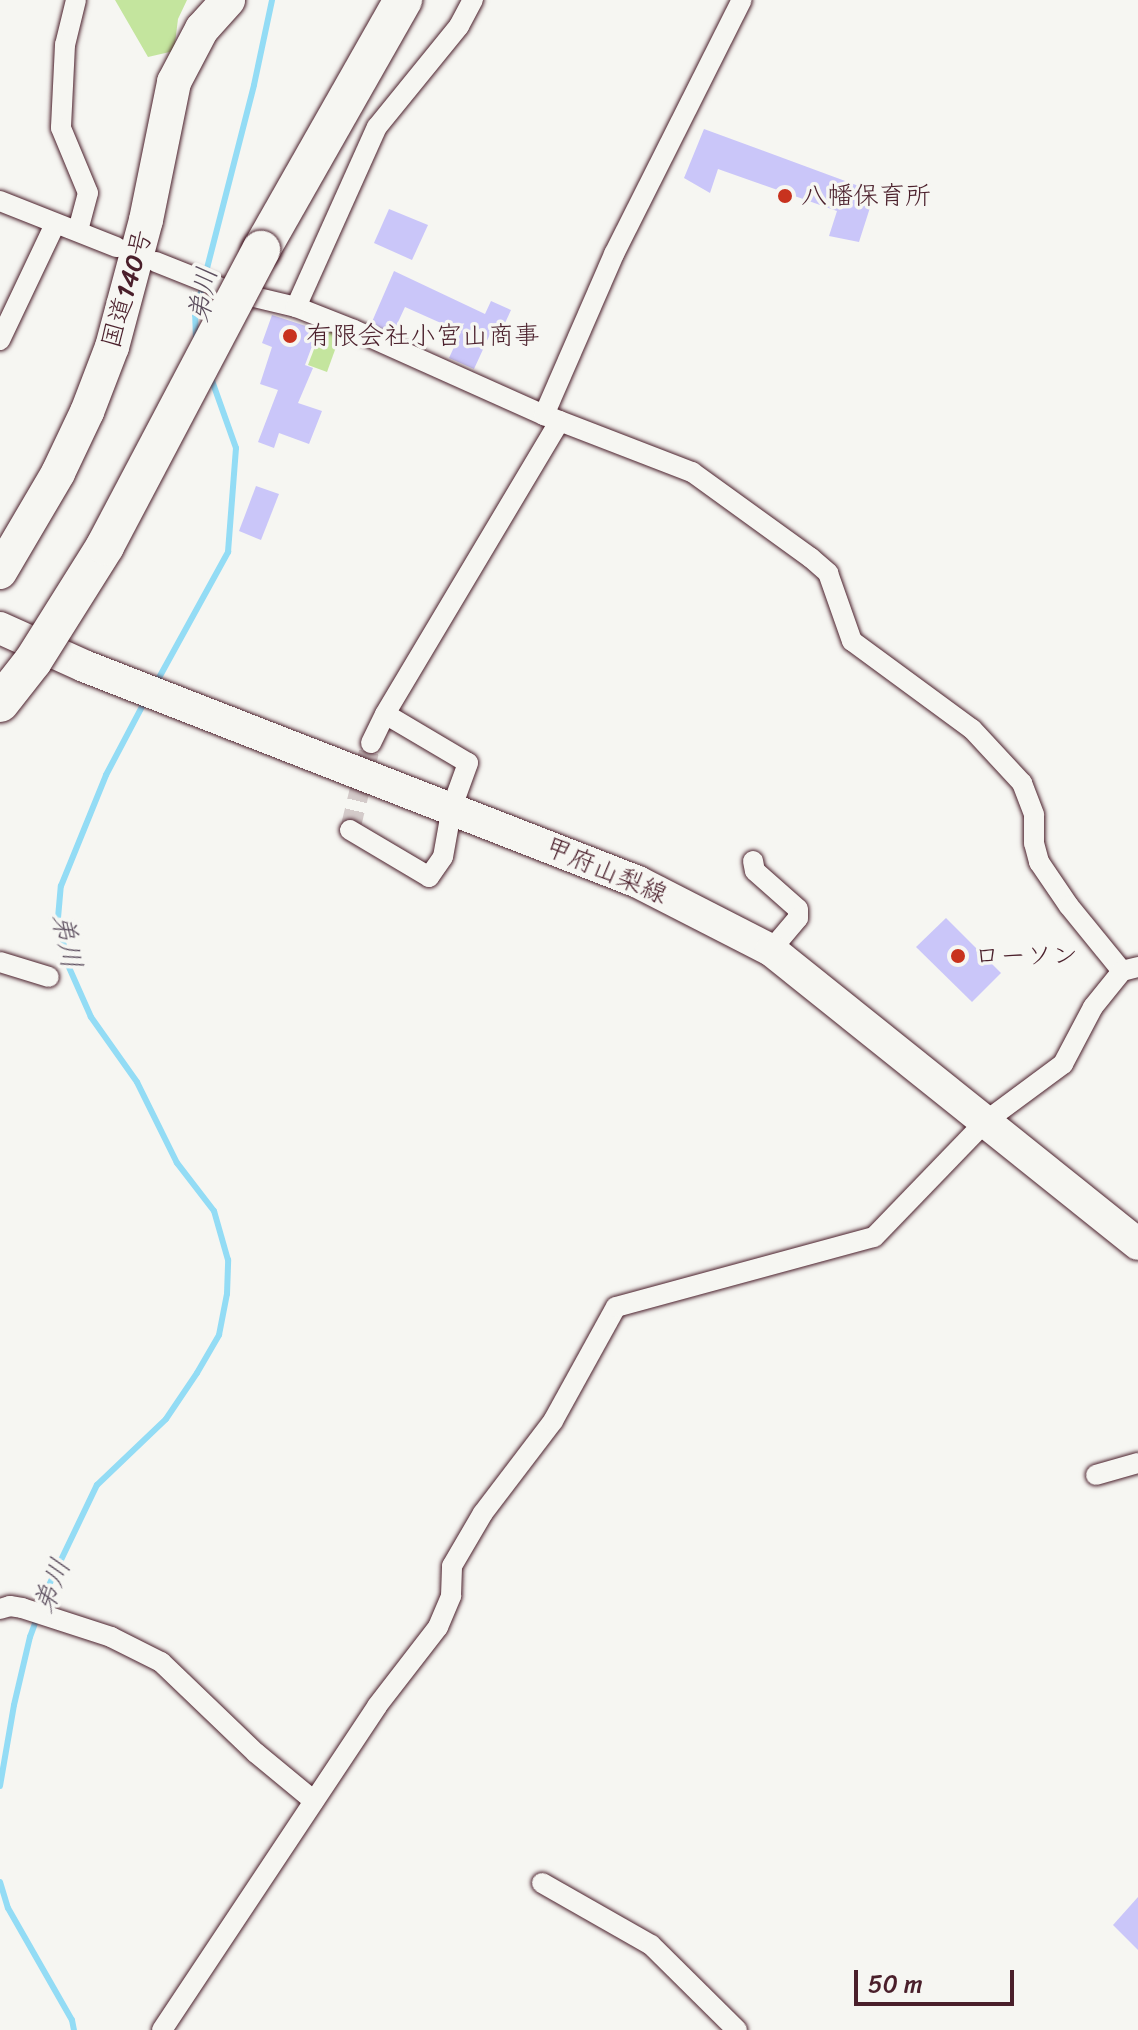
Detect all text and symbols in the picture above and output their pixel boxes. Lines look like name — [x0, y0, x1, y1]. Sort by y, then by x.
place label: 八幡保育所 — [801, 180, 931, 212]
marker: 八幡保育所 — [776, 187, 794, 205]
street label: 国道140号 — [95, 226, 159, 352]
water label: 弟川 — [182, 265, 224, 325]
place label: 有限会社小宮山商事 — [306, 320, 540, 352]
marker: 有限会社小宮山商事 — [281, 327, 299, 345]
street label: 甲府山梨線 — [540, 831, 672, 911]
water label: 弟川 — [45, 910, 89, 972]
place label: ローソン — [974, 940, 1078, 972]
marker: ローソン — [949, 947, 967, 965]
water label: 弟川 — [26, 1554, 78, 1618]
scale bar — [858, 1954, 1018, 2004]
text: 50 m — [868, 1963, 923, 2005]

